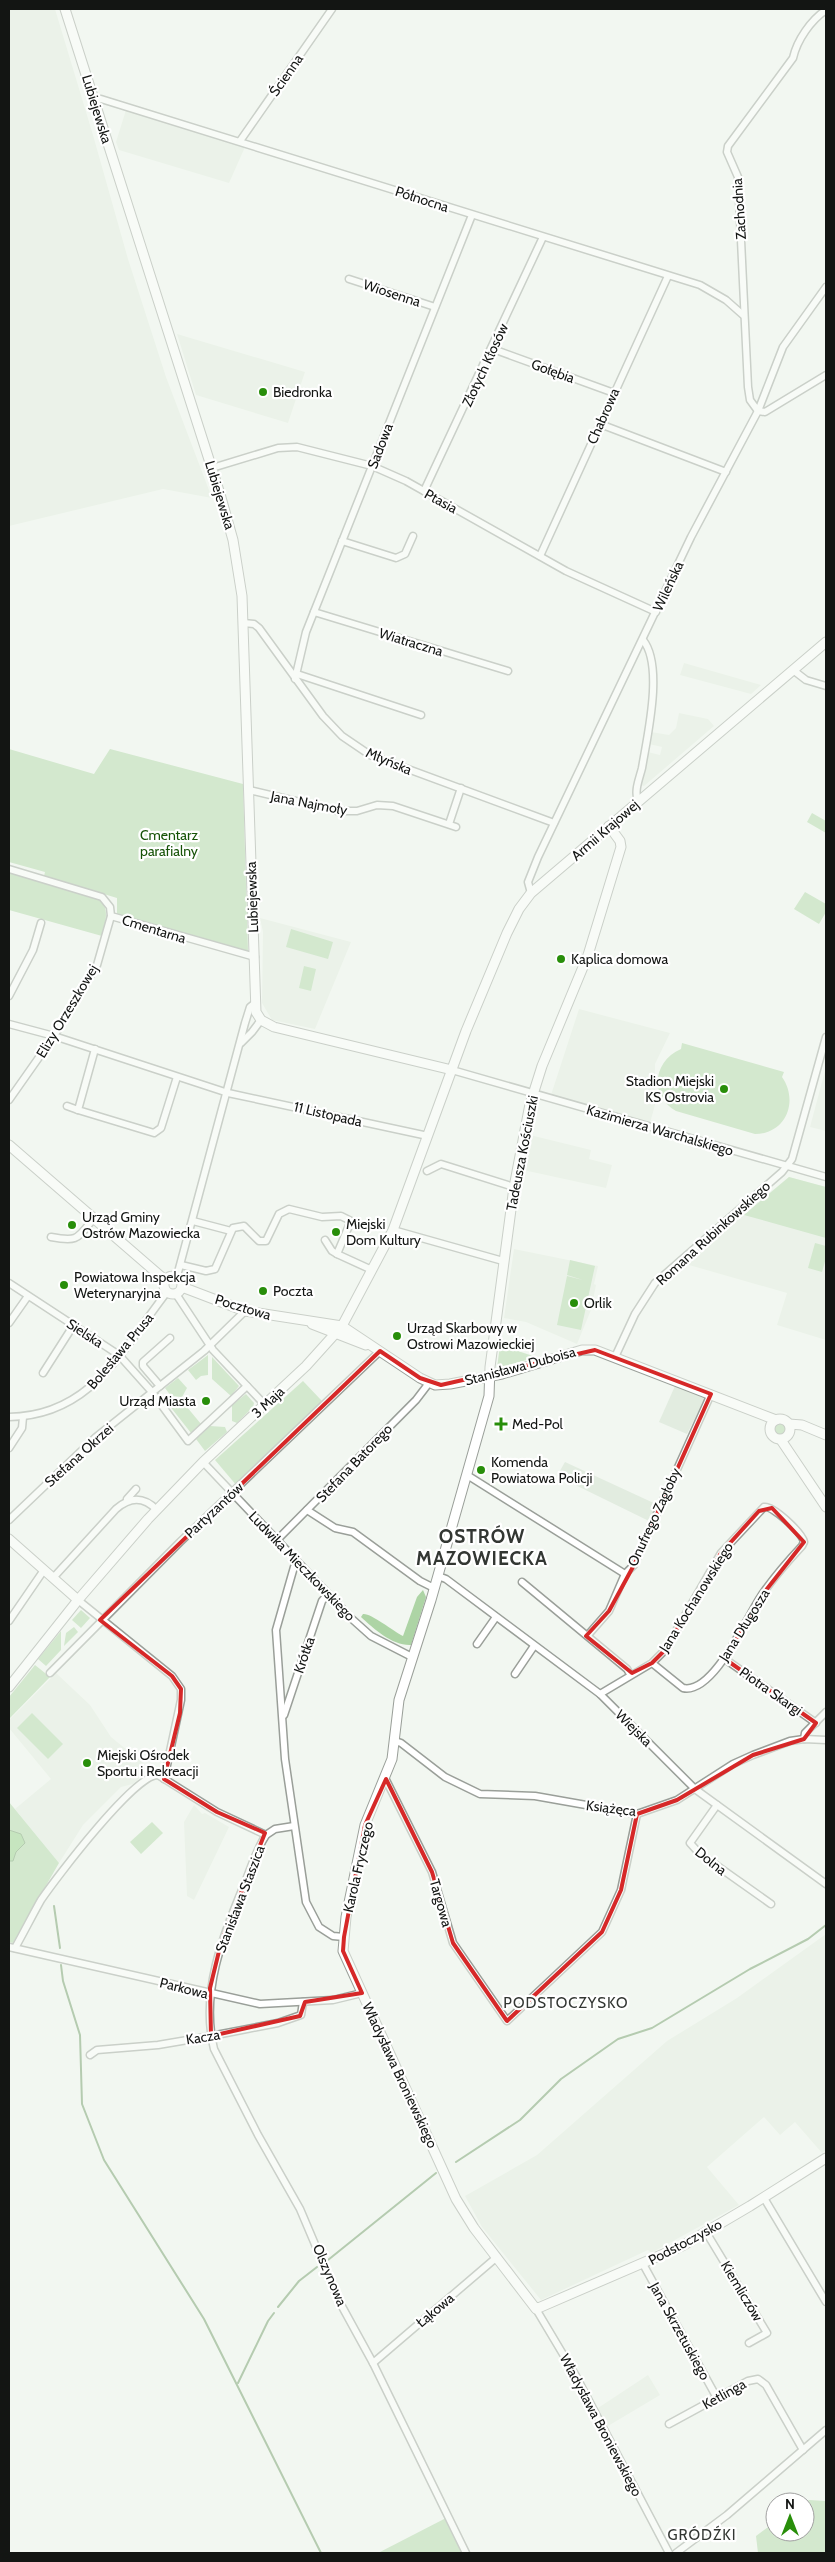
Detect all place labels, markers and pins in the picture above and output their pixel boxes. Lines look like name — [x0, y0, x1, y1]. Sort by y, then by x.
place label: Biedronka — [273, 383, 332, 401]
marker: Biedronka — [257, 386, 269, 398]
place label: Kaplica domowa — [571, 950, 668, 968]
marker: Kaplica domowa — [555, 953, 567, 965]
place label: Stadion Miejski KS Ostrovia — [626, 1072, 714, 1106]
marker: Stadion Miejski KS Ostrovia — [718, 1083, 730, 1095]
place label: Urząd Gminy Ostrów Mazowiecka — [82, 1208, 200, 1242]
place label: Miejski Dom Kultury — [346, 1215, 421, 1249]
marker: Urząd Gminy Ostrów Mazowiecka — [66, 1219, 78, 1231]
marker: Miejski Dom Kultury — [330, 1226, 342, 1238]
place label: Powiatowa Inspekcja Weterynaryjna — [74, 1268, 196, 1302]
marker: Powiatowa Inspekcja Weterynaryjna — [58, 1279, 70, 1291]
place label: Poczta — [273, 1282, 313, 1300]
marker: Poczta — [257, 1285, 269, 1297]
place label: Orlik — [584, 1294, 612, 1312]
marker: Orlik — [568, 1297, 580, 1309]
place label: Urząd Skarbowy w Ostrowi Mazowieckiej — [407, 1319, 534, 1353]
marker: Urząd Skarbowy w Ostrowi Mazowieckiej — [391, 1330, 403, 1342]
place label: Urząd Miasta — [119, 1392, 196, 1410]
marker: Urząd Miasta — [200, 1395, 212, 1407]
place label: Med-Pol — [512, 1415, 564, 1433]
marker: Med-Pol — [494, 1417, 508, 1431]
place label: Komenda Powiatowa Policji — [491, 1453, 593, 1487]
marker: Komenda Powiatowa Policji — [475, 1464, 487, 1476]
place label: Miejski Ośrodek Sportu i Rekreacji — [97, 1746, 198, 1780]
marker: Miejski Ośrodek Sportu i Rekreacji — [81, 1757, 93, 1769]

